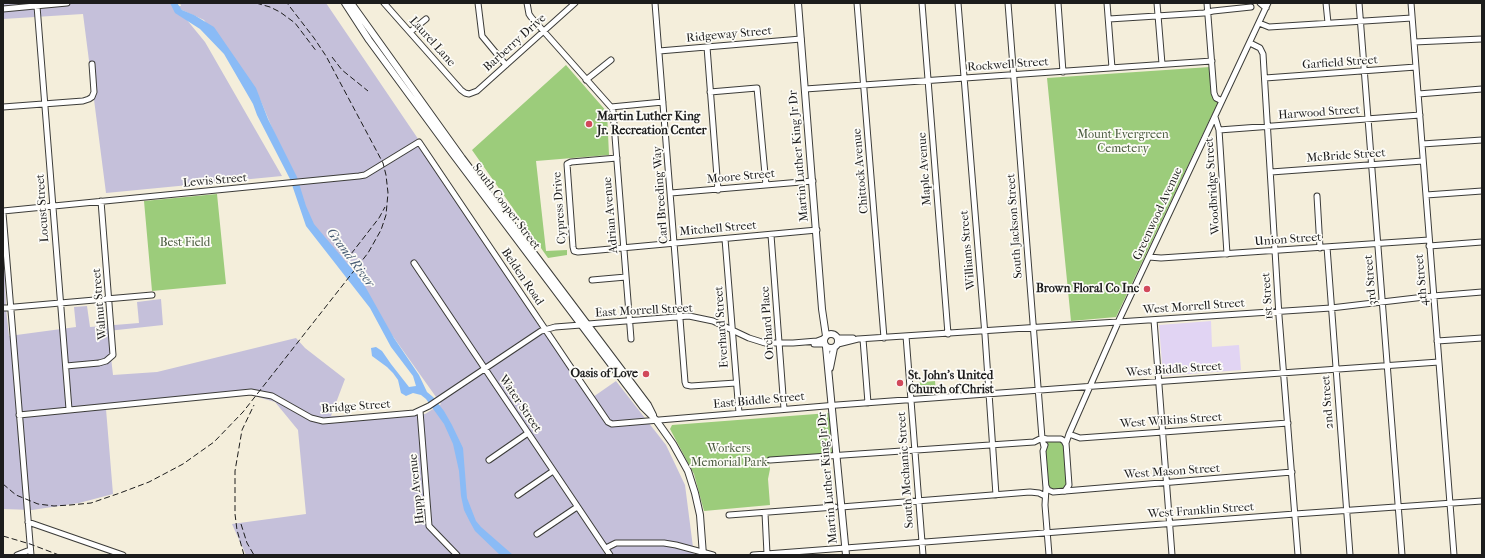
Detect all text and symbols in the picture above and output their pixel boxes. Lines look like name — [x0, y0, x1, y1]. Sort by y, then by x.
street label: Barberry Drive — [481, 11, 549, 75]
street label: Laurel Lane — [406, 14, 458, 70]
street label: Ridgeway Street — [686, 24, 772, 46]
street label: Garfield Street — [1302, 53, 1378, 73]
street label: Rockwell Street — [967, 55, 1049, 75]
street label: Martin Luther King Jr Dr — [786, 90, 812, 222]
street label: Harwood Street — [1278, 103, 1360, 123]
place label: Martin Luther King Jr. Recreation Center — [597, 110, 707, 138]
marker: Martin Luther King Jr. Recreation Center — [584, 119, 594, 129]
street label: Chittock Avenue — [850, 128, 872, 214]
park label: Mount Evergreen Cemetery — [1077, 128, 1169, 156]
street label: Maple Avenue — [915, 132, 935, 206]
street label: Woodbridge Street — [1202, 137, 1224, 235]
street label: Carl Breeding Way — [650, 146, 672, 244]
street label: McBride Street — [1306, 146, 1386, 166]
street label: South Cooper Street — [469, 161, 543, 253]
street label: Greenwood Avenue — [1130, 165, 1186, 263]
street label: Moore Street — [706, 167, 776, 187]
street label: Lewis Street — [182, 171, 248, 191]
street label: Cypress Drive — [550, 171, 570, 245]
street label: Locust Street — [33, 173, 53, 243]
street label: South Jackson Street — [1004, 173, 1026, 279]
street label: Adrian Avenue — [600, 176, 622, 254]
street label: Williams Street — [957, 210, 979, 290]
street label: Mitchell Street — [679, 218, 757, 240]
water label: Grand River — [323, 225, 377, 291]
street label: Union Street — [1254, 230, 1322, 250]
park label: Best Field — [160, 236, 210, 250]
street label: Belden Road — [498, 246, 546, 308]
street label: 4th Street — [1413, 253, 1431, 307]
street label: 3rd Street — [1362, 254, 1380, 306]
street label: Walnut Street — [90, 268, 110, 340]
street label: 1st Street — [1259, 272, 1277, 320]
place label: Brown Floral Co Inc — [1036, 282, 1139, 296]
marker: Brown Floral Co Inc — [1142, 284, 1152, 294]
street label: Everhard Street — [712, 286, 732, 368]
street label: Orchard Place — [758, 286, 778, 360]
street label: West Morrell Street — [1143, 296, 1245, 318]
street label: East Morrell Street — [595, 301, 693, 321]
street label: West Biddle Street — [1126, 359, 1222, 381]
place label: Oasis of Love — [571, 367, 638, 381]
marker: Oasis of Love — [641, 369, 651, 379]
place label: St. John's United Church of Christ — [908, 369, 994, 397]
street label: Water Street — [496, 373, 544, 435]
street label: 2nd Street — [1319, 375, 1337, 429]
marker: St. John's United Church of Christ — [895, 378, 905, 388]
street label: East Biddle Street — [713, 390, 805, 412]
street label: Bridge Street — [321, 397, 391, 417]
street label: West Wilkins Street — [1120, 410, 1222, 432]
street label: South Mechanic Street — [895, 411, 917, 529]
street label: Martin Luther King Jr Dr — [815, 412, 841, 544]
park label: Workers Memorial Park — [691, 442, 767, 470]
street label: Hupp Avenue — [406, 453, 428, 525]
street label: West Mason Street — [1123, 461, 1221, 483]
street label: West Franklin Street — [1147, 500, 1255, 522]

